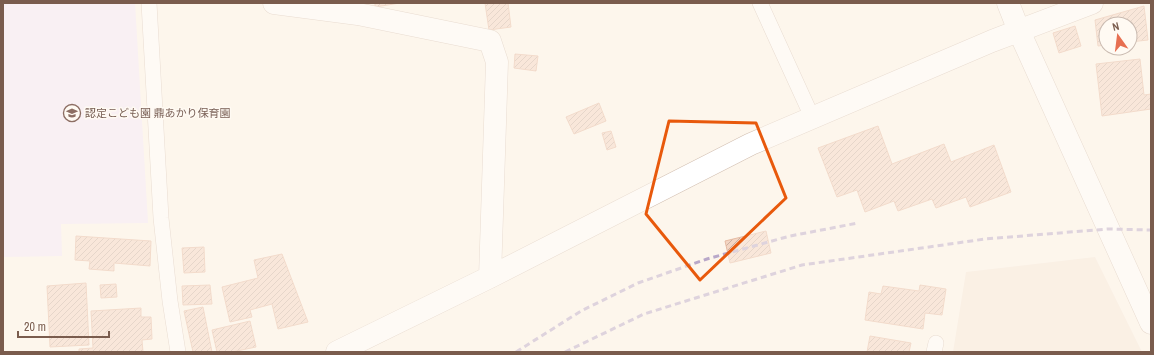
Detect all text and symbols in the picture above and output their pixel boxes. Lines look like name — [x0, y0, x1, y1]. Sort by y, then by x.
north arrow — [1098, 16, 1138, 56]
text: N — [1111, 19, 1120, 34]
school or university icon: 認定こども園 鼎あかり保育園 — [62, 103, 82, 123]
place label: 認定こども園 鼎あかり保育園 — [85, 106, 231, 120]
scale bar — [18, 313, 109, 339]
text: 20 m — [24, 319, 46, 335]

